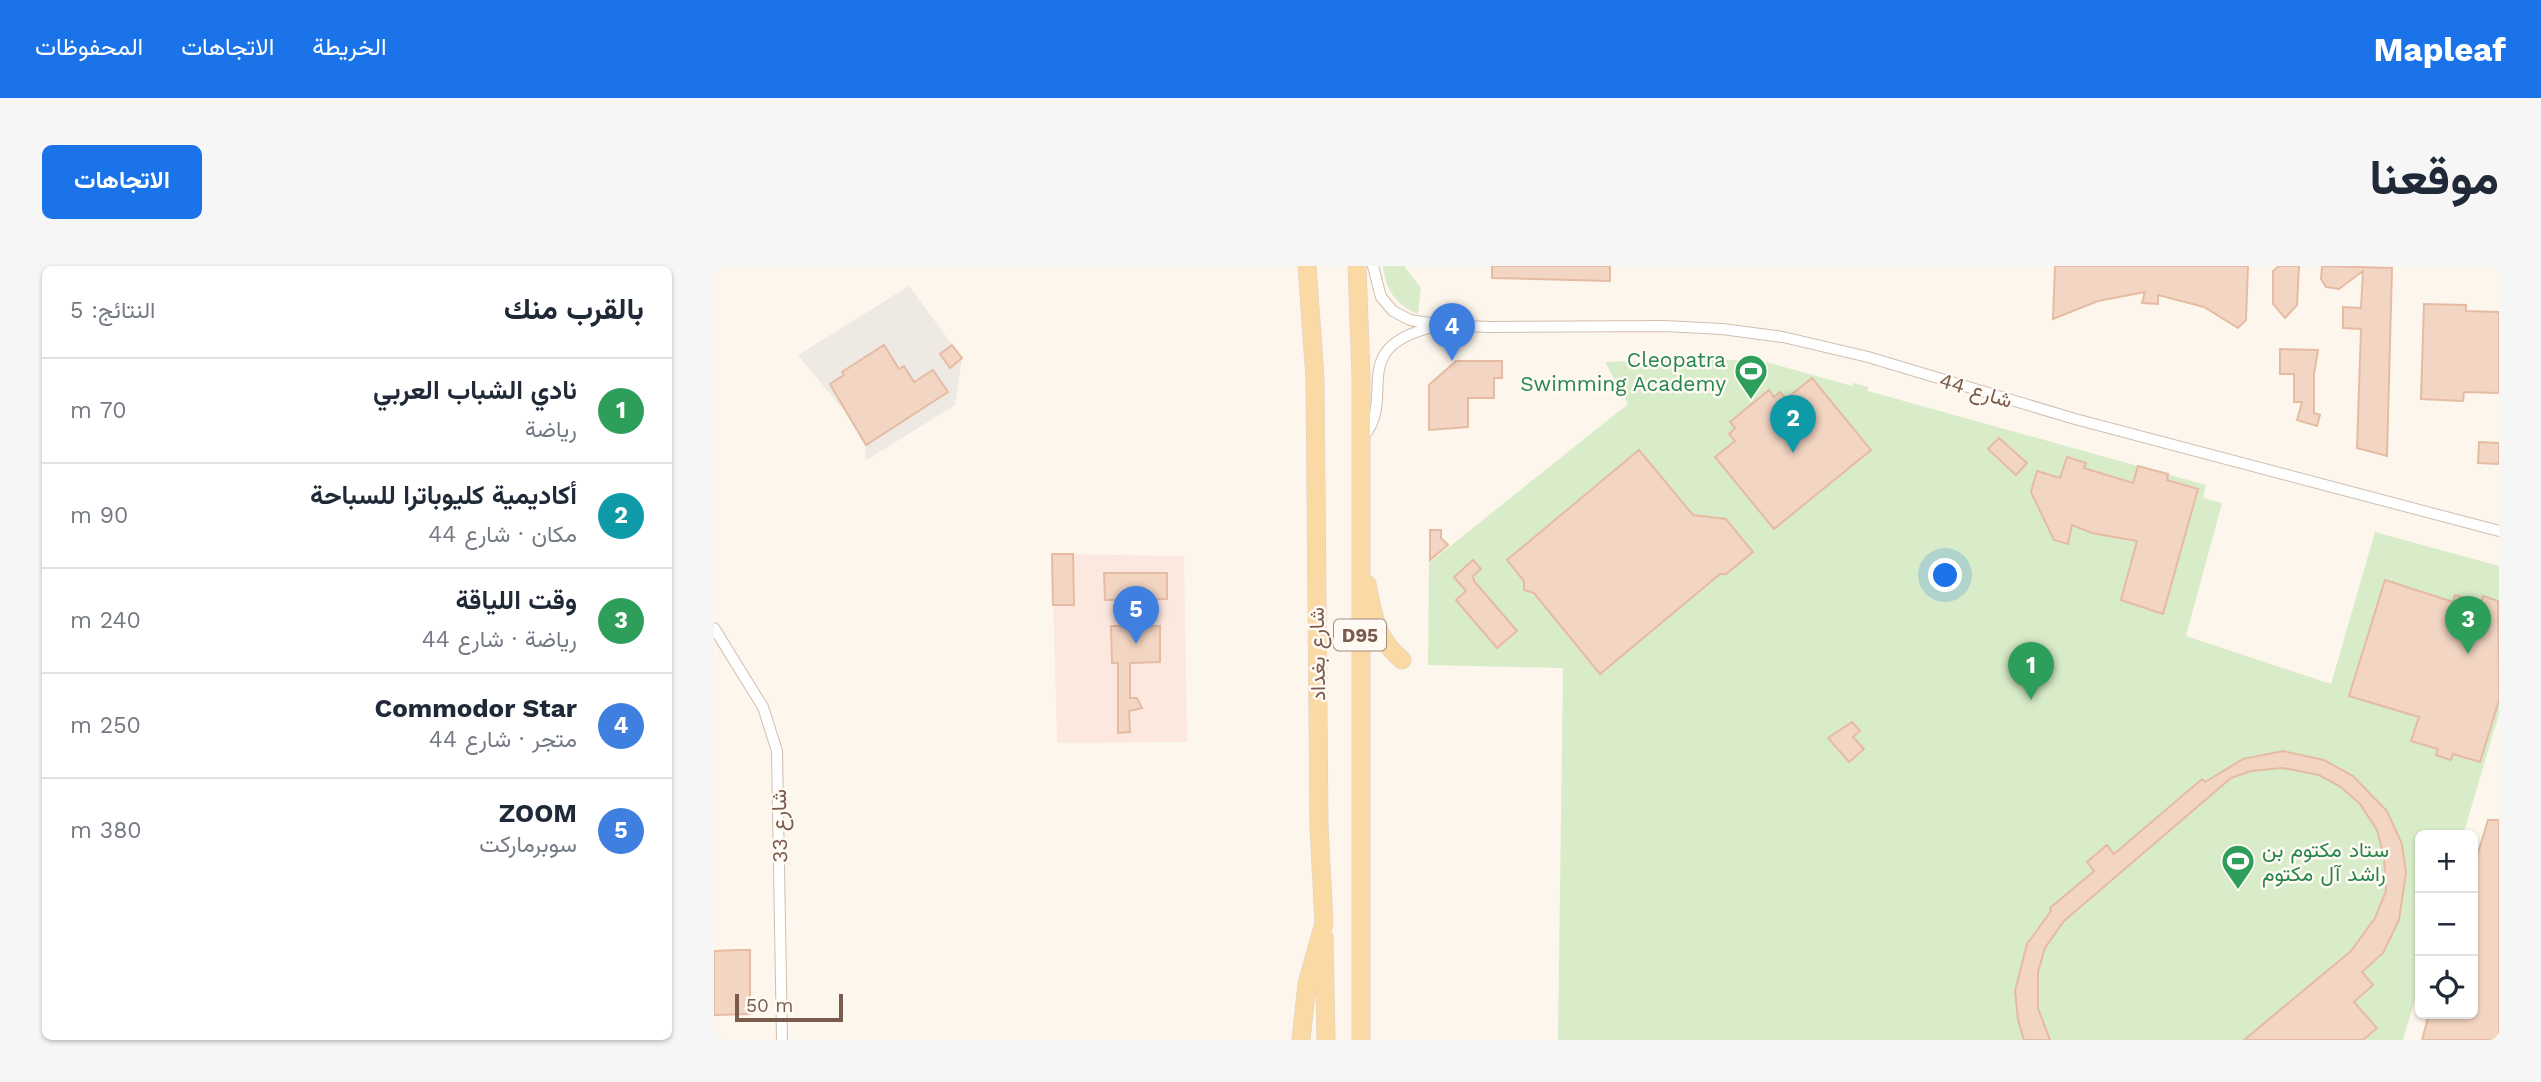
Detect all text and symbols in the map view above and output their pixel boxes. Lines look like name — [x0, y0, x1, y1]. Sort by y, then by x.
text: Mapleaf — [2374, 30, 2506, 69]
text: المحفوظات — [35, 33, 143, 61]
text: الاتجاهات — [181, 33, 274, 61]
text: الخريطة — [312, 33, 387, 61]
button: الاتجاهات — [42, 145, 202, 219]
text: موقعنا — [2369, 148, 2499, 206]
text: بالقرب منك — [504, 291, 644, 326]
text: النتائج: 5 — [70, 297, 155, 324]
pin: 4 — [1429, 303, 1475, 361]
place label: Cleopatra Swimming Academy — [1520, 347, 1726, 396]
sports icon: Cleopatra Swimming Academy — [1732, 352, 1770, 401]
street label: شارع 44 — [1936, 367, 2016, 415]
text: نادي الشباب العربي — [373, 375, 577, 405]
pin: 2 — [1770, 395, 1816, 453]
text: 70 m — [70, 397, 127, 424]
text: 1 — [616, 397, 626, 424]
text: رياضة — [525, 416, 577, 443]
text: أكاديمية كليوباترا للسباحة — [310, 480, 577, 510]
text: 90 m — [70, 502, 128, 529]
text: 2 — [614, 502, 628, 529]
text: مكان · شارع 44 — [428, 521, 577, 548]
your location — [1928, 558, 1962, 592]
text: وقت اللياقة — [456, 585, 577, 615]
pin: 5 — [1113, 586, 1159, 644]
pin: 3 — [2445, 596, 2491, 654]
text: 240 m — [70, 607, 141, 634]
text: 3 — [614, 607, 628, 634]
street label: شارع بغداد — [1304, 607, 1332, 701]
road number: D95 — [1334, 620, 1386, 650]
text: رياضة · شارع 44 — [422, 626, 577, 653]
pin: 1 — [2008, 642, 2054, 700]
text: Commodor Star — [375, 693, 577, 723]
text: 250 m — [70, 712, 141, 739]
text: 4 — [614, 712, 628, 739]
text: متجر · شارع 44 — [429, 726, 577, 753]
street label: شارع 33 — [766, 789, 794, 863]
text: ZOOM — [499, 798, 577, 828]
text: 380 m — [70, 817, 142, 844]
text: 5 — [614, 817, 628, 844]
map controls — [2415, 830, 2478, 1019]
button: + — [2415, 830, 2478, 893]
text: سوبرماركت — [479, 831, 577, 858]
place label: ستاد مكتوم بن راشد آل مكتوم — [2262, 837, 2389, 888]
sports icon: ستاد مكتوم بن راشد آل مكتوم — [2219, 842, 2257, 891]
button: − — [2415, 893, 2478, 956]
button: locate — [2415, 956, 2478, 1019]
scale bar — [735, 991, 844, 1023]
text: 50 m — [746, 994, 793, 1017]

